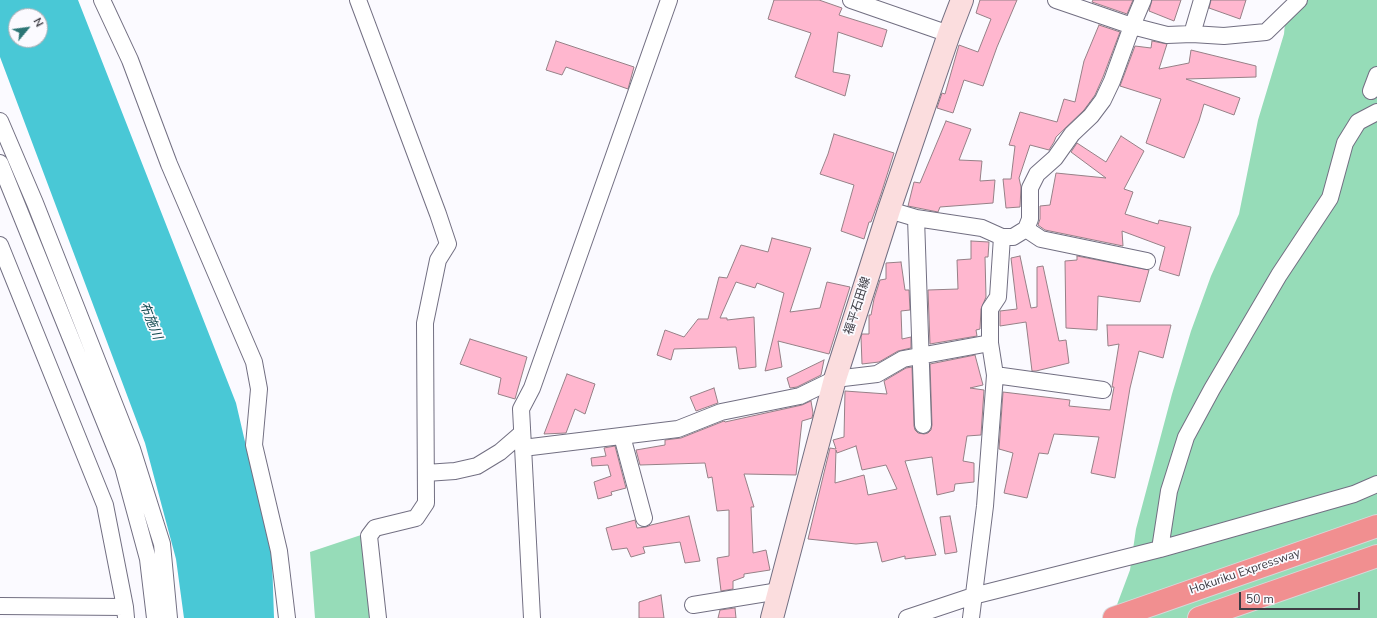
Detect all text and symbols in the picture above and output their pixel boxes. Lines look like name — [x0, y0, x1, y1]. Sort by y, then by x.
north arrow — [8, 8, 48, 48]
text: N — [29, 15, 47, 30]
street label: 福平石田線 — [842, 275, 874, 337]
water label: 布施川 — [135, 300, 165, 342]
street label: Hokuriku Expressway — [1188, 546, 1302, 598]
scale bar — [1241, 584, 1362, 610]
text: 50 m — [1246, 591, 1274, 607]

